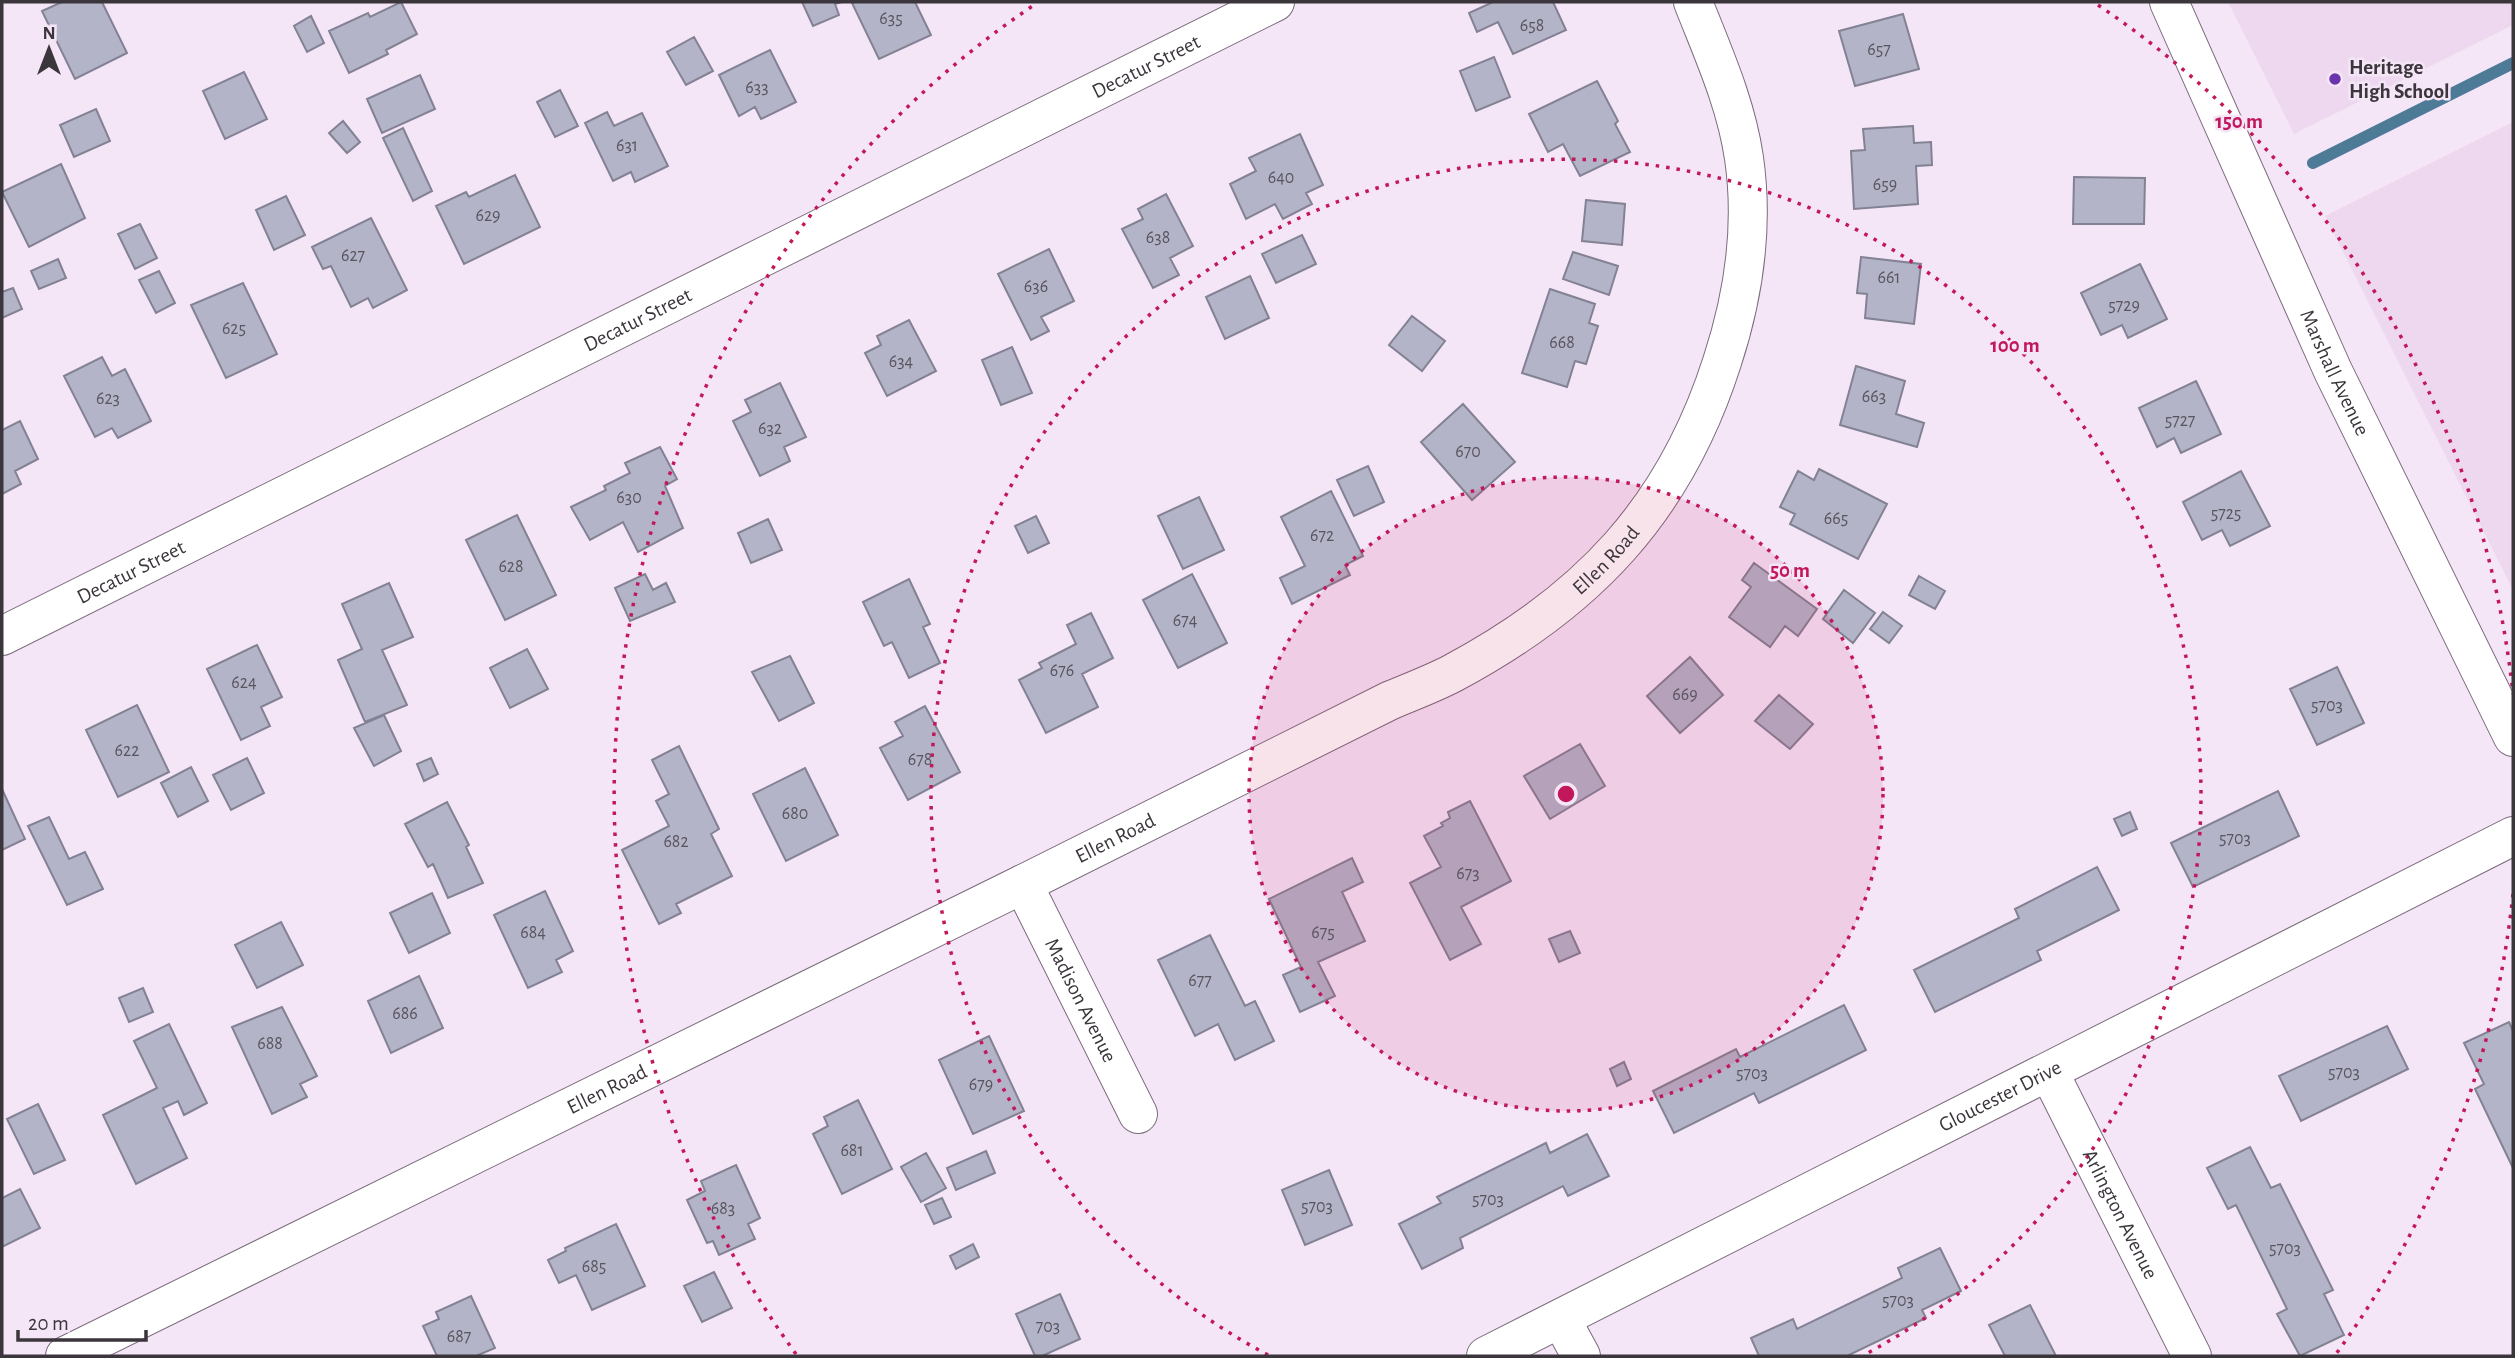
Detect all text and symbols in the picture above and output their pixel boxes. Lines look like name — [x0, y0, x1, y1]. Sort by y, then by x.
house number: 635 — [879, 10, 903, 28]
north arrow — [14, 14, 84, 84]
house number: 658 — [1520, 17, 1544, 35]
text: N — [42, 24, 56, 43]
street label: Decatur Street — [1089, 30, 1204, 102]
house number: 657 — [1867, 41, 1891, 59]
place label: Heritage High School — [2349, 57, 2450, 102]
marker: Heritage High School — [2327, 71, 2343, 87]
house number: 633 — [745, 79, 769, 97]
text: 150 m — [2215, 111, 2263, 132]
house number: 631 — [616, 137, 638, 155]
house number: 640 — [1268, 169, 1294, 187]
house number: 659 — [1873, 176, 1897, 194]
house number: 629 — [475, 207, 501, 225]
house number: 638 — [1146, 229, 1170, 247]
house number: 627 — [341, 247, 365, 265]
house number: 661 — [1877, 269, 1901, 287]
house number: 636 — [1024, 278, 1048, 296]
street label: Decatur Street — [580, 284, 695, 355]
house number: 5729 — [2108, 297, 2140, 315]
street label: Marshall Avenue — [2297, 307, 2373, 439]
house number: 625 — [222, 320, 246, 338]
house number: 668 — [1549, 334, 1575, 352]
text: 100 m — [1990, 335, 2040, 356]
house number: 634 — [889, 353, 914, 371]
house number: 663 — [1862, 388, 1886, 406]
house number: 623 — [96, 390, 120, 408]
house number: 5727 — [2165, 412, 2195, 430]
house number: 632 — [758, 420, 782, 438]
house number: 670 — [1455, 443, 1481, 461]
house number: 630 — [616, 489, 642, 507]
house number: 5725 — [2211, 505, 2241, 523]
house number: 665 — [1824, 510, 1848, 528]
street label: Ellen Road — [1568, 522, 1643, 598]
house number: 672 — [1310, 527, 1334, 545]
street label: Decatur Street — [74, 536, 189, 607]
house number: 628 — [498, 558, 524, 576]
text: 50 m — [1770, 560, 1810, 581]
house number: 674 — [1173, 612, 1198, 630]
house number: 676 — [1050, 662, 1074, 680]
house number: 624 — [231, 674, 257, 692]
house number: 669 — [1672, 686, 1698, 704]
house number: 5703 — [2311, 697, 2343, 715]
house number: 622 — [115, 742, 139, 760]
house number: 678 — [908, 751, 932, 769]
centre of rings — [1554, 782, 1578, 806]
house number: 680 — [782, 805, 808, 823]
street label: Ellen Road — [1072, 809, 1159, 867]
house number: 5703 — [2219, 830, 2251, 848]
house number: 682 — [663, 833, 689, 851]
house number: 673 — [1456, 865, 1480, 883]
house number: 684 — [520, 924, 546, 942]
house number: 675 — [1311, 924, 1335, 942]
street label: Madison Avenue — [1041, 935, 1121, 1066]
house number: 677 — [1188, 972, 1212, 990]
house number: 686 — [392, 1005, 418, 1023]
house number: 688 — [257, 1035, 283, 1053]
street label: Gloucester Drive — [1935, 1056, 2065, 1135]
street label: Ellen Road — [563, 1061, 650, 1118]
house number: 5703 — [2328, 1064, 2360, 1082]
house number: 5703 — [1736, 1065, 1768, 1083]
house number: 679 — [969, 1076, 993, 1094]
house number: 681 — [840, 1142, 864, 1160]
street label: Arlington Avenue — [2079, 1146, 2162, 1282]
house number: 5703 — [1472, 1191, 1504, 1209]
house number: 5703 — [1301, 1198, 1333, 1216]
house number: 683 — [711, 1200, 735, 1218]
house number: 5703 — [2269, 1240, 2301, 1258]
house number: 685 — [582, 1258, 606, 1276]
house number: 5703 — [1882, 1292, 1914, 1310]
scale bar — [18, 1298, 145, 1342]
text: 20 m — [28, 1313, 69, 1334]
house number: 703 — [1036, 1318, 1060, 1336]
house number: 687 — [447, 1328, 471, 1346]

